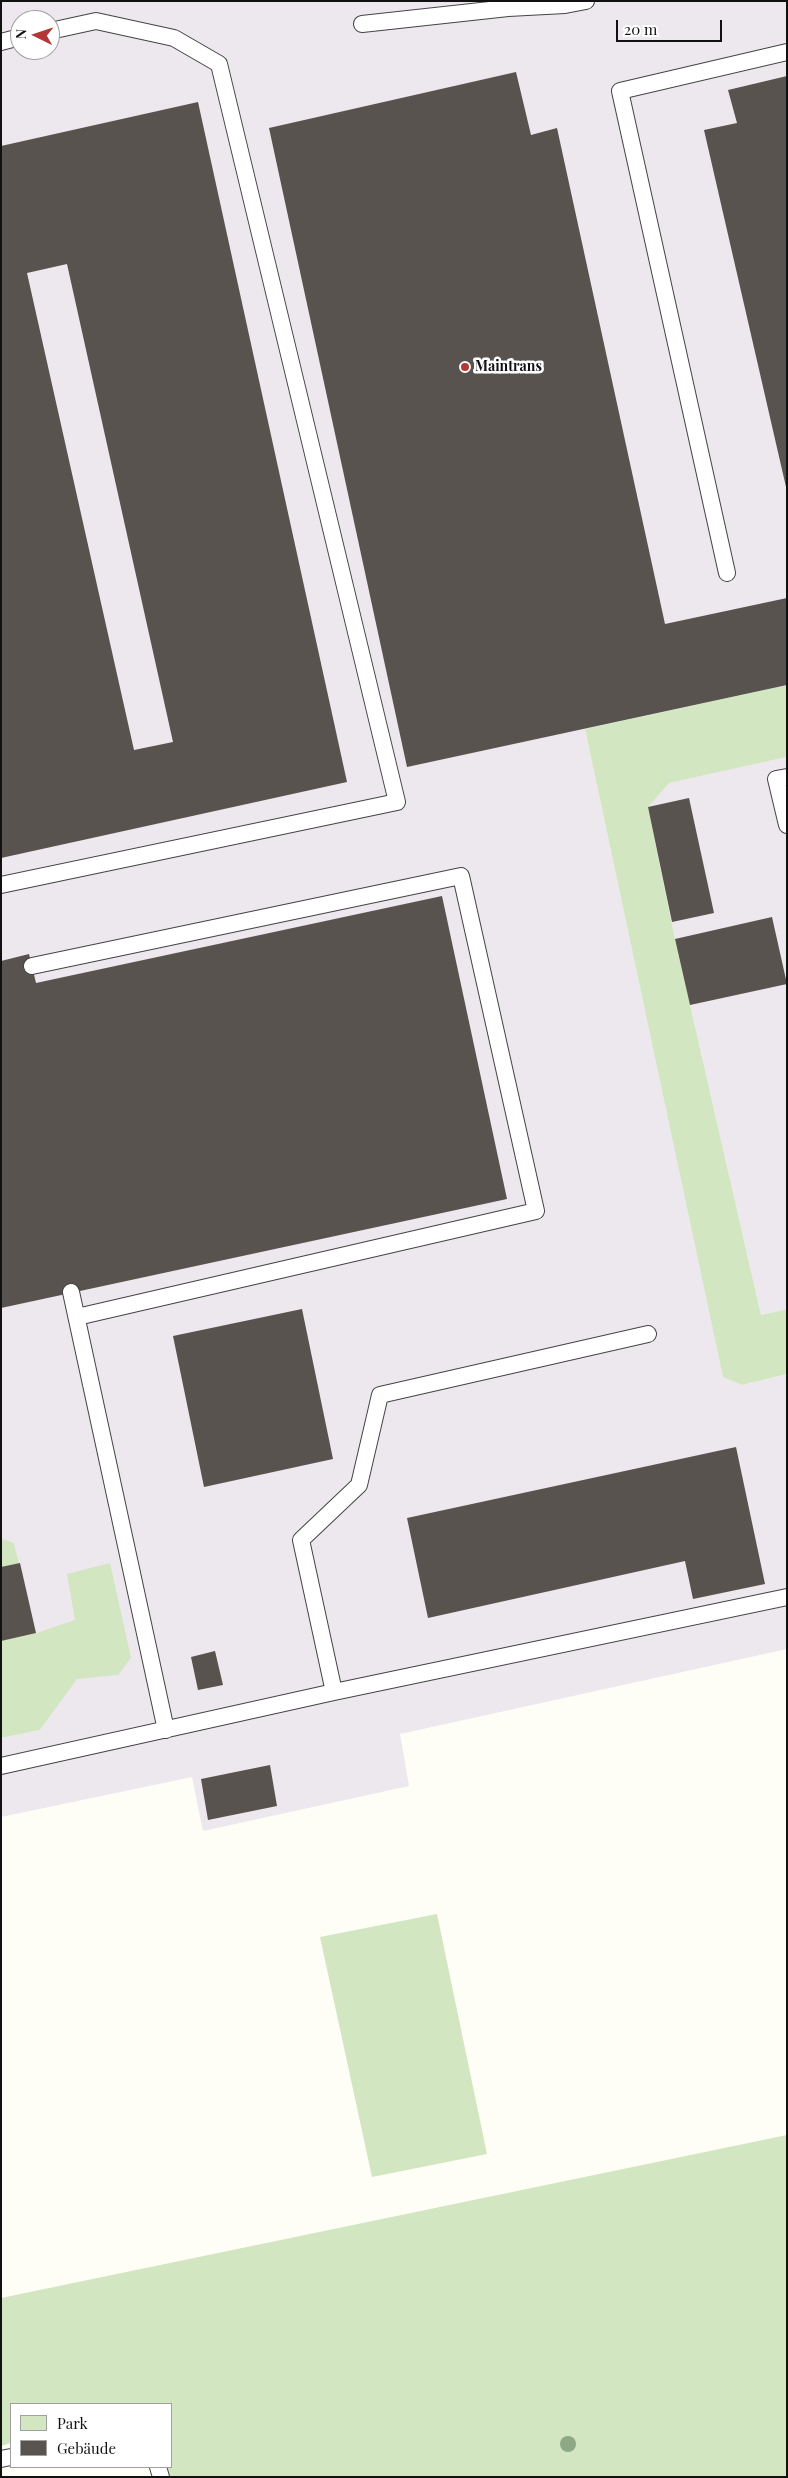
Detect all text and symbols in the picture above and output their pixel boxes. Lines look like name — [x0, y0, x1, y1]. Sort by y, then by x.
north arrow — [10, 10, 60, 60]
scale bar — [618, 10, 724, 42]
text: 20 m — [624, 19, 657, 39]
text: N — [11, 28, 30, 40]
place label: Maintrans — [475, 359, 542, 375]
marker: Maintrans — [459, 361, 471, 373]
legend — [10, 2403, 172, 2468]
text: Park — [57, 2413, 88, 2433]
text: Gebäude — [57, 2438, 116, 2458]

